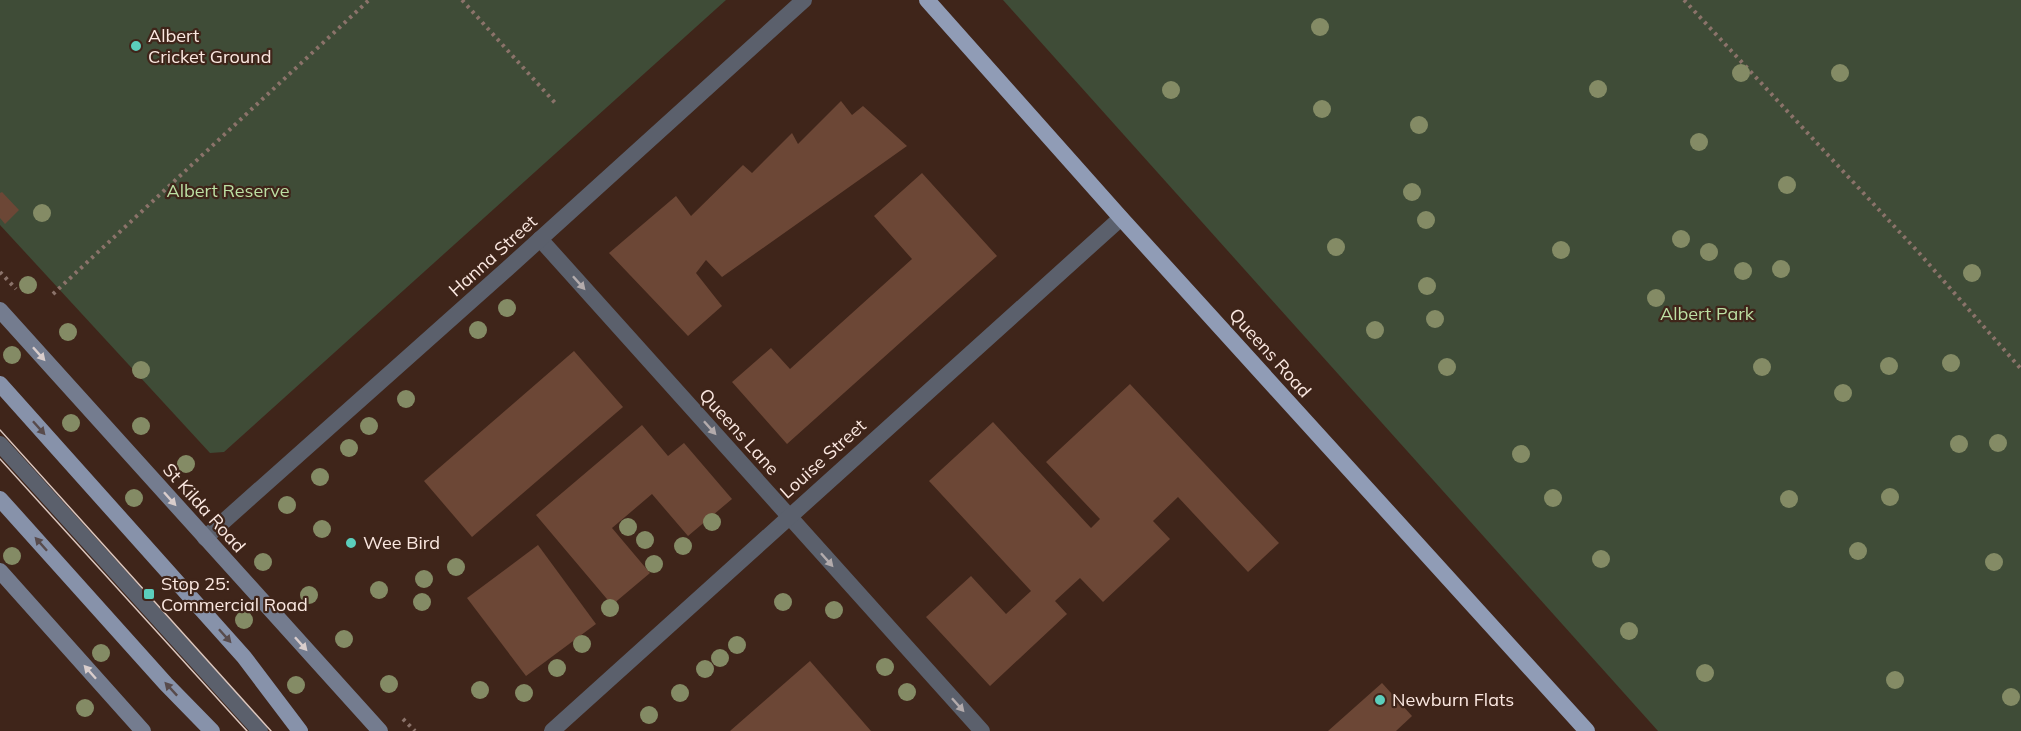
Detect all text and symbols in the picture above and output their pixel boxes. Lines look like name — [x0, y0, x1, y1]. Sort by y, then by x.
place label: Albert Cricket Ground — [148, 24, 271, 68]
marker: Albert Cricket Ground — [129, 39, 143, 53]
park label: Albert Reserve — [166, 179, 290, 202]
street label: Hanna Street — [444, 210, 542, 301]
one-way arrow — [572, 275, 585, 290]
park label: Albert Park — [1660, 302, 1755, 325]
street label: Queens Road — [1224, 303, 1316, 402]
one-way arrow — [32, 346, 45, 361]
street label: Queens Lane — [694, 383, 784, 480]
street label: Louise Street — [775, 414, 870, 503]
one-way arrow — [32, 420, 46, 435]
one-way arrow — [703, 420, 716, 435]
street label: St Kilda Road — [158, 458, 251, 557]
one-way arrow — [163, 491, 177, 506]
place label: Wee Bird — [363, 531, 440, 554]
marker: Wee Bird — [344, 536, 358, 550]
one-way arrow — [34, 537, 48, 552]
one-way arrow — [820, 553, 834, 568]
place label: Stop 25: Commercial Road — [161, 572, 308, 616]
marker: Stop 25: Commercial Road — [142, 587, 156, 601]
one-way arrow — [218, 628, 232, 643]
one-way arrow — [294, 636, 307, 651]
one-way arrow — [84, 665, 97, 680]
one-way arrow — [164, 682, 178, 697]
place label: Newburn Flats — [1392, 688, 1514, 711]
marker: Newburn Flats — [1373, 693, 1387, 707]
one-way arrow — [951, 697, 964, 712]

